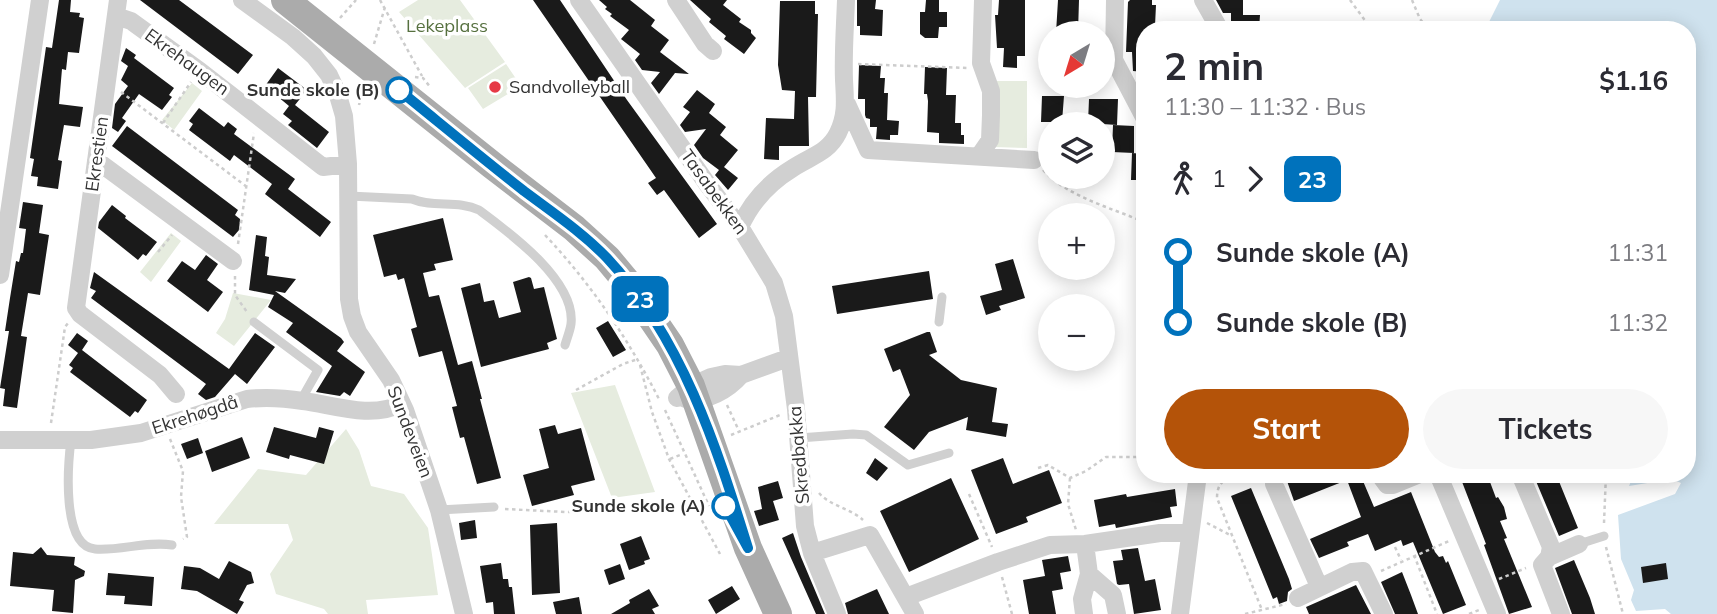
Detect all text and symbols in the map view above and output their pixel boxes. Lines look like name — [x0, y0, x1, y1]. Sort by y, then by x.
park label: Lekeplass — [406, 14, 488, 37]
north arrow — [1038, 21, 1115, 98]
map controls — [1038, 21, 1115, 371]
street label: Ekrehaugen — [140, 23, 234, 100]
text: 2 min — [1164, 42, 1264, 90]
text: $1.16 — [1599, 64, 1668, 97]
place label: Sandvolleyball — [509, 75, 630, 98]
marker: Sunde skole (B) — [386, 77, 412, 103]
place label: Sunde skole (B) — [247, 78, 380, 101]
marker: Sandvolleyball — [487, 79, 503, 95]
text: 11:30 – 11:32 · Bus — [1164, 92, 1366, 121]
button: layers — [1038, 112, 1115, 189]
street label: Ekrestien — [80, 115, 113, 193]
street label: Tasabekken — [676, 145, 753, 239]
icon: walk — [1164, 160, 1202, 198]
icon: forward — [1236, 160, 1274, 198]
text: 1 — [1212, 164, 1226, 193]
text: 23 — [1298, 164, 1327, 194]
button: + — [1038, 203, 1115, 280]
text: Sunde skole (A) — [1216, 236, 1410, 269]
text: 11:31 — [1608, 238, 1668, 267]
line badge: 23 — [608, 276, 672, 322]
text: 23 — [626, 284, 654, 314]
button: − — [1038, 294, 1115, 371]
text: Sunde skole (B) — [1216, 306, 1409, 339]
text: 11:32 — [1608, 308, 1668, 337]
street label: Sundeveien — [382, 383, 438, 481]
button: Start — [1164, 389, 1409, 469]
button: Tickets — [1423, 389, 1668, 469]
street label: Ekrehøgdå — [149, 390, 241, 439]
street label: Skredbakka — [783, 405, 814, 505]
marker: Sunde skole (A) — [712, 493, 738, 519]
place label: Sunde skole (A) — [572, 494, 706, 517]

